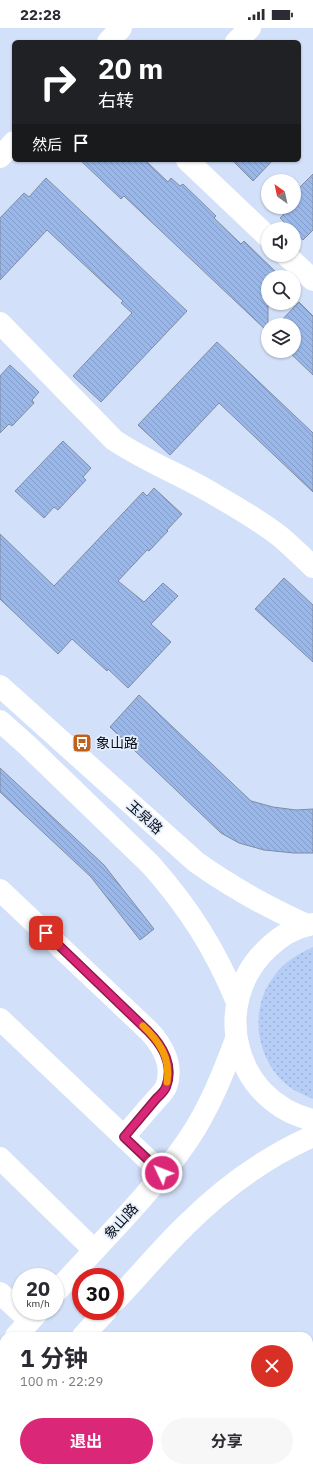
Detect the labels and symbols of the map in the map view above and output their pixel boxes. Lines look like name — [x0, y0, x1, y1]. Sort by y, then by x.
north arrow — [261, 174, 301, 214]
bus stop icon: 象山路 — [71, 732, 93, 754]
place label: 象山路 — [96, 734, 138, 752]
street label: 玉泉路 — [123, 796, 167, 838]
pin — [29, 916, 63, 950]
position arrow — [141, 1152, 183, 1194]
street label: 象山路 — [100, 1199, 142, 1243]
speed limit sign: 30 — [72, 1268, 124, 1320]

